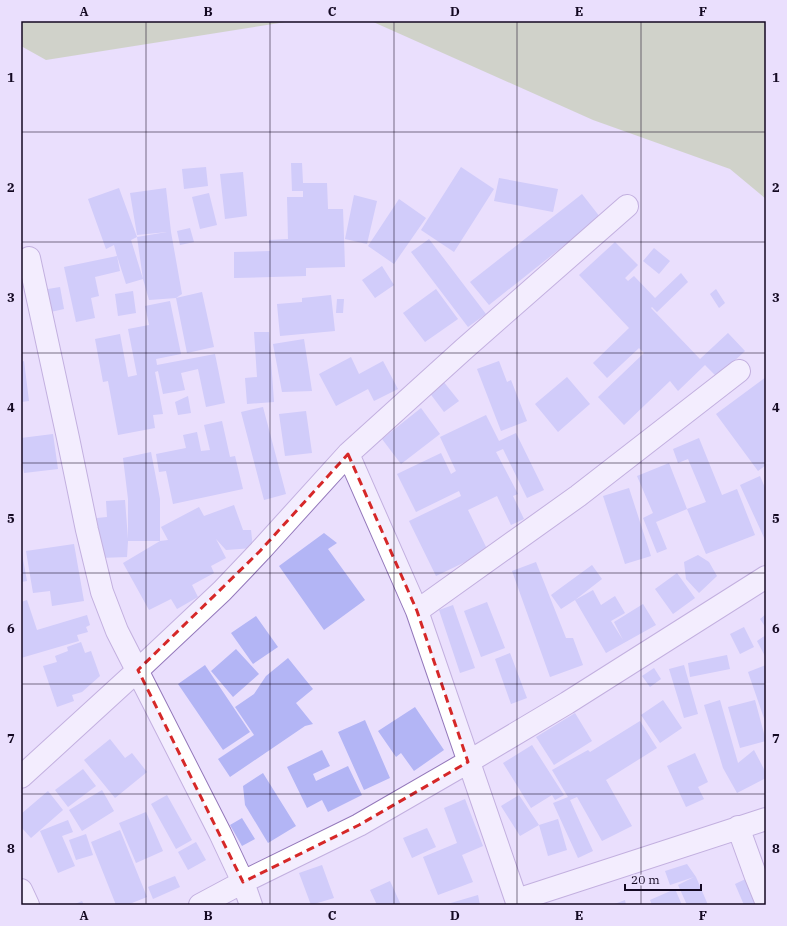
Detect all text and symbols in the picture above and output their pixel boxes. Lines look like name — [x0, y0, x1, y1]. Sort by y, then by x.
text: A — [79, 3, 89, 20]
text: B — [203, 3, 213, 20]
text: C — [328, 3, 337, 20]
text: D — [450, 3, 460, 20]
text: E — [575, 3, 583, 20]
text: F — [699, 3, 707, 20]
text: 1 — [7, 69, 15, 86]
text: 1 — [772, 69, 780, 86]
text: 2 — [7, 179, 15, 196]
text: 2 — [772, 179, 780, 196]
text: 3 — [7, 289, 15, 306]
text: 3 — [772, 289, 780, 306]
text: 4 — [7, 399, 15, 416]
text: 4 — [772, 399, 780, 416]
text: 5 — [7, 510, 15, 527]
text: 5 — [772, 510, 780, 527]
text: 6 — [7, 620, 15, 637]
text: 6 — [772, 620, 780, 637]
text: 7 — [7, 730, 15, 747]
text: 7 — [772, 730, 780, 747]
text: 8 — [7, 840, 15, 857]
text: 8 — [772, 840, 780, 857]
scale bar — [625, 866, 701, 892]
text: 20 m — [631, 872, 660, 887]
text: A — [79, 907, 89, 924]
text: B — [203, 907, 213, 924]
text: C — [328, 907, 337, 924]
text: D — [450, 907, 460, 924]
text: E — [575, 907, 583, 924]
text: F — [699, 907, 707, 924]

